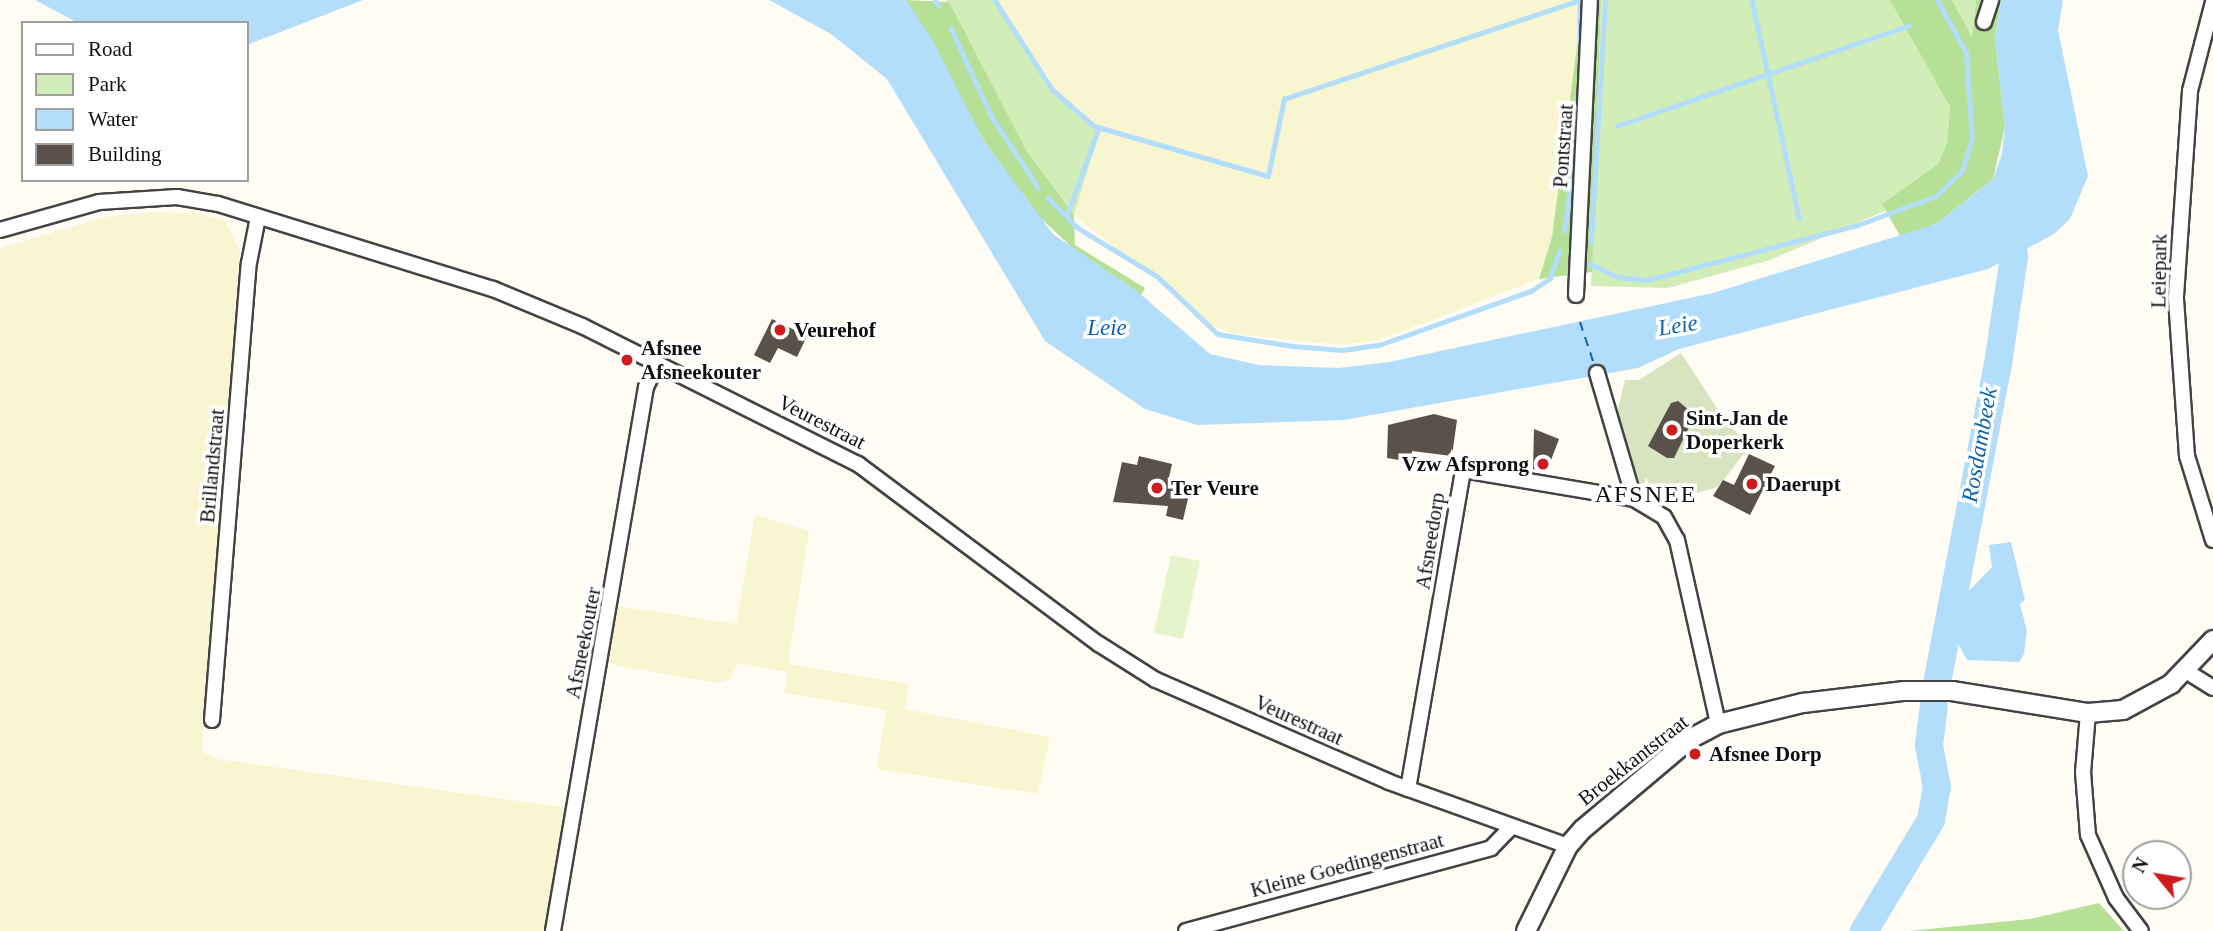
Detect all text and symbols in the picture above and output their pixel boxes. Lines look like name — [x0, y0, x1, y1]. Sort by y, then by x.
legend — [21, 21, 248, 182]
text: Road — [88, 37, 132, 61]
text: Park — [88, 72, 127, 96]
street label: Pontstraat — [1548, 103, 1578, 189]
text: Water — [88, 107, 138, 131]
text: Building — [88, 142, 162, 166]
street label: Leiepark — [2146, 233, 2172, 309]
water label: Leie — [1656, 309, 1700, 343]
water label: Leie — [1087, 314, 1127, 342]
place label: Veurehof — [794, 317, 876, 343]
marker: Veurehof — [772, 322, 788, 338]
place label: Afsnee Afsneekouter — [641, 335, 761, 385]
marker: Afsnee Afsneekouter — [619, 352, 635, 368]
water label: Rosdambeek — [1956, 385, 2004, 505]
street label: Veurestraat — [774, 389, 870, 455]
place label: Sint-Jan de Doperkerk — [1686, 405, 1788, 455]
street label: Brillandstraat — [194, 408, 230, 524]
marker: Sint-Jan de Doperkerk — [1664, 422, 1680, 438]
place label: Vzw Afsprong — [1400, 451, 1529, 477]
marker: Vzw Afsprong — [1535, 456, 1551, 472]
place label: Daerupt — [1766, 471, 1841, 497]
place label: Ter Veure — [1171, 475, 1259, 501]
marker: Daerupt — [1744, 476, 1760, 492]
marker: Ter Veure — [1149, 480, 1165, 496]
district label: AFSNEE — [1595, 481, 1697, 509]
street label: Afsneedorp — [1410, 491, 1450, 591]
street label: Afsneekouter — [560, 585, 606, 701]
street label: Veurestraat — [1251, 689, 1347, 751]
street label: Broekkantstraat — [1573, 709, 1693, 811]
place label: Afsnee Dorp — [1709, 741, 1822, 767]
marker: Afsnee Dorp — [1687, 746, 1703, 762]
street label: Kleine Goedingenstraat — [1248, 827, 1446, 903]
north arrow — [2122, 840, 2192, 910]
text: N — [2128, 854, 2153, 876]

